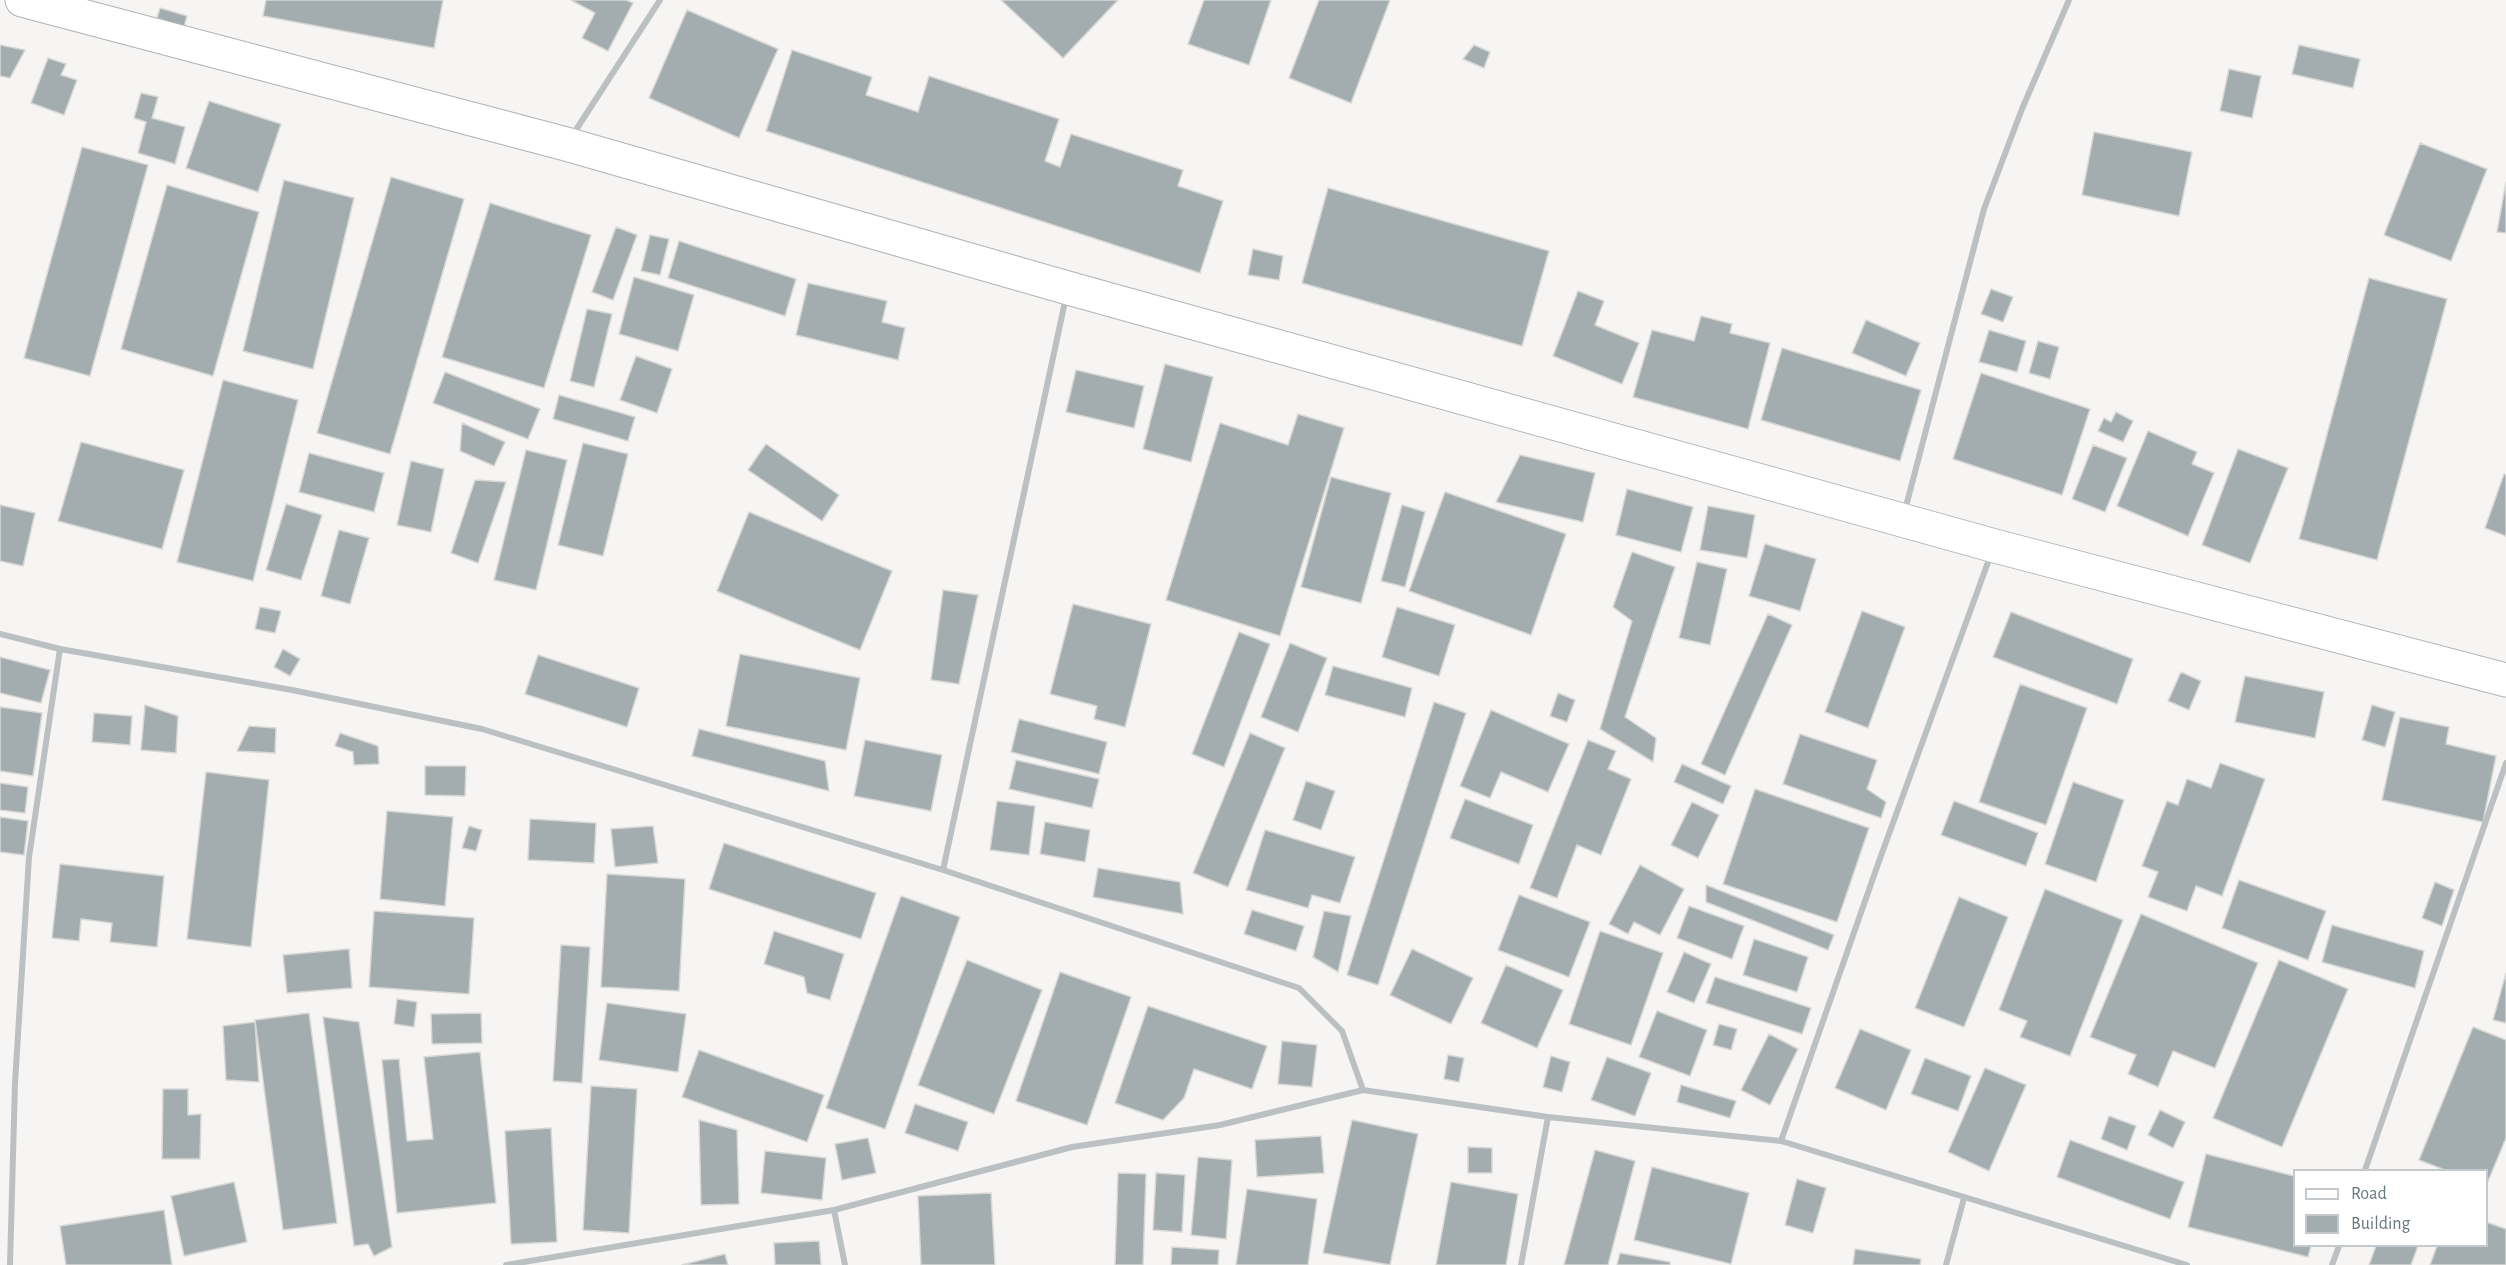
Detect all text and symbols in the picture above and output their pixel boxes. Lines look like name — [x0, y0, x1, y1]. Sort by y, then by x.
legend — [2293, 1169, 2488, 1247]
text: Road — [2351, 1185, 2387, 1203]
text: Building — [2351, 1215, 2410, 1233]

